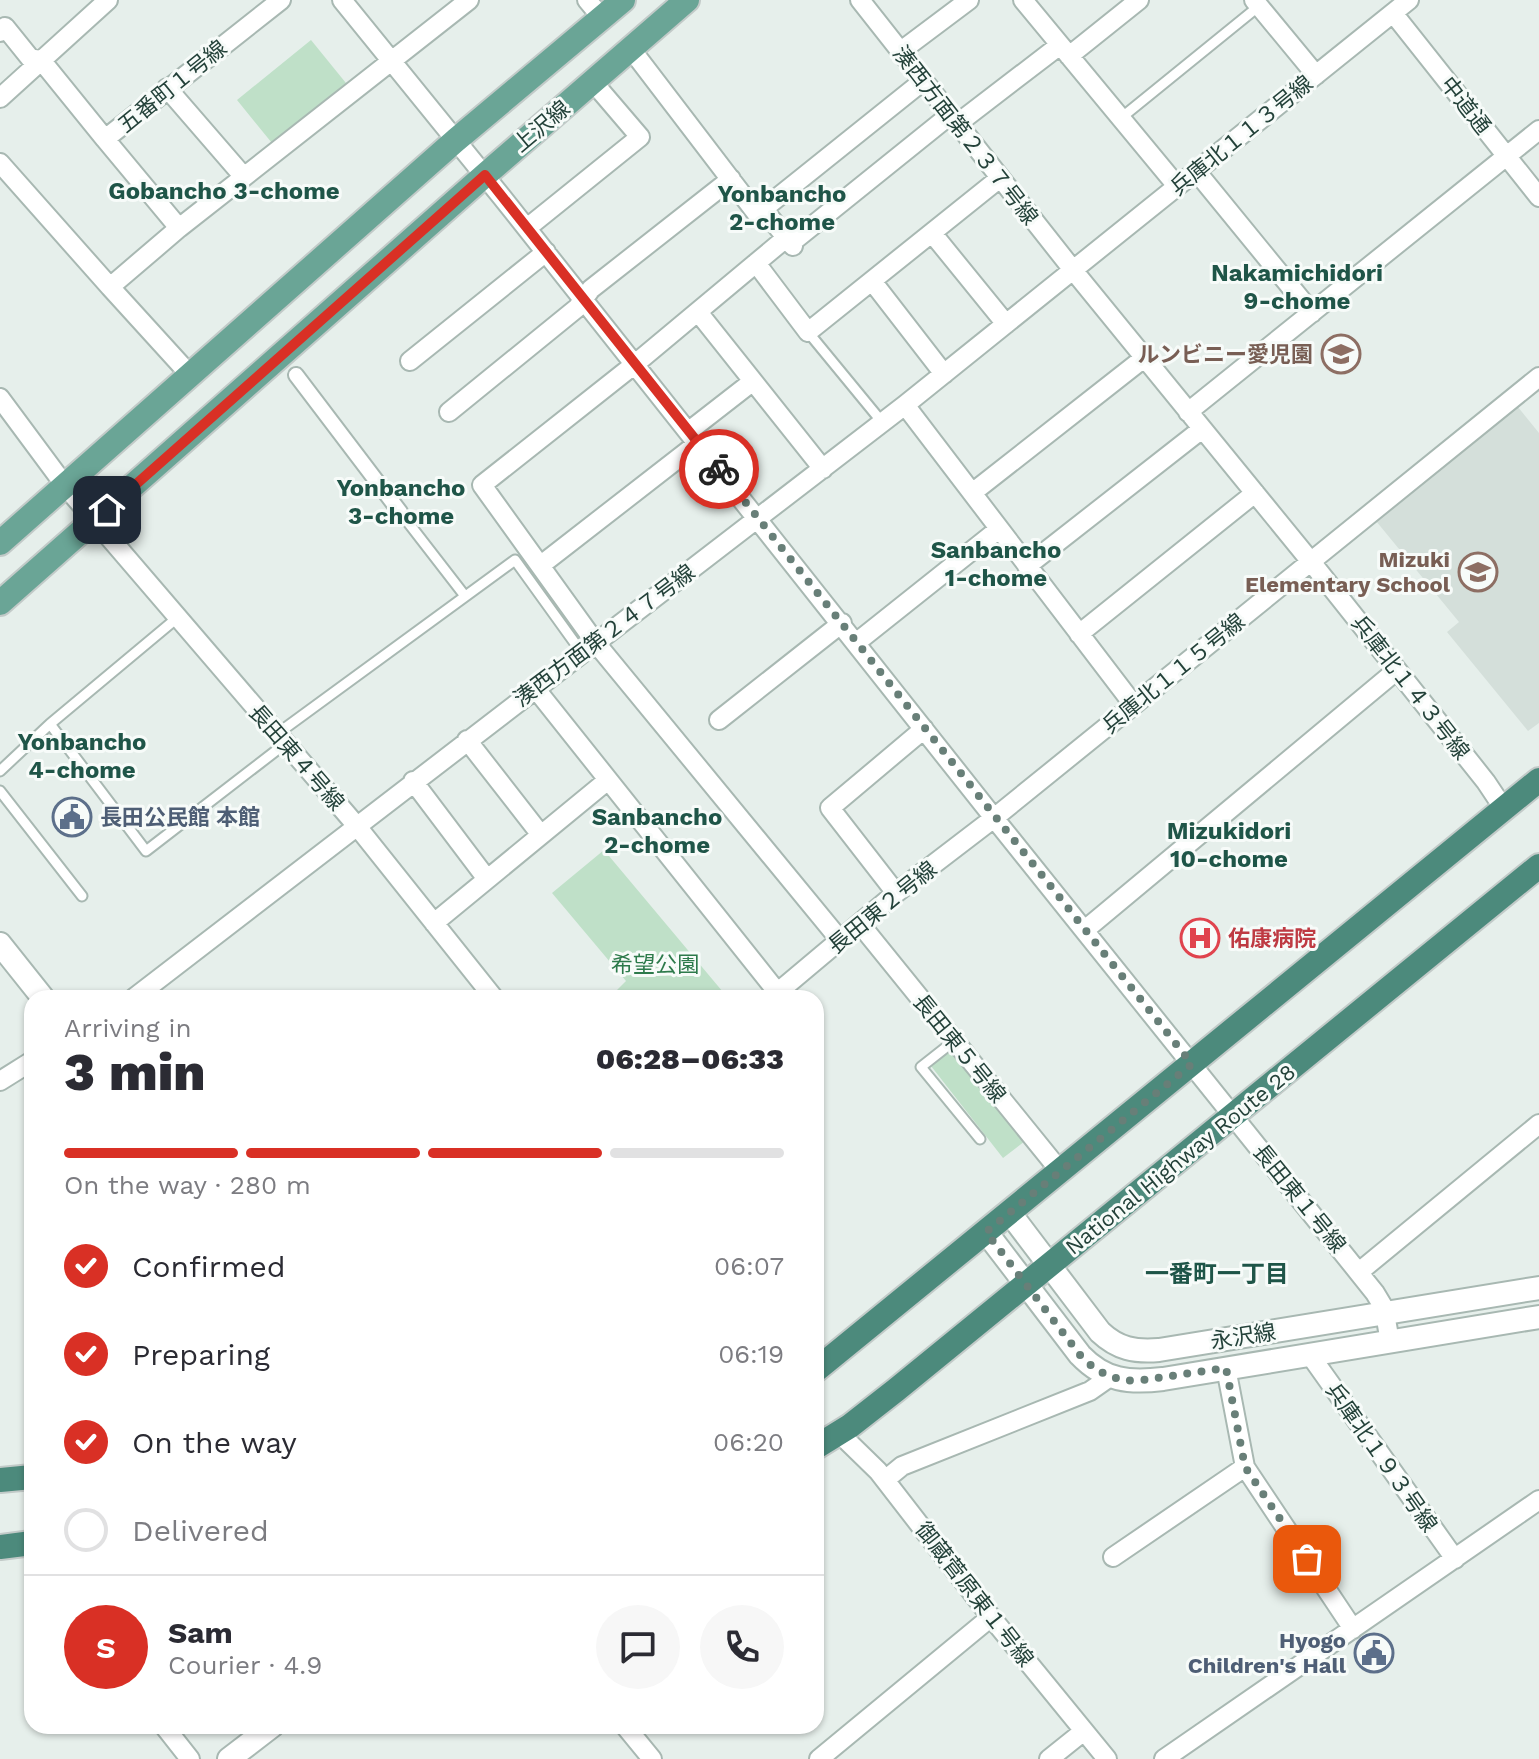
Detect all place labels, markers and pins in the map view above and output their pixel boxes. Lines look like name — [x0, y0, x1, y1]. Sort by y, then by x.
school or university icon: ルンビニー愛児園 — [1320, 333, 1362, 375]
place label: ルンビニー愛児園 — [1137, 342, 1313, 367]
pin — [73, 476, 141, 544]
place label: Mizuki Elementary School — [1245, 547, 1451, 597]
school or university icon: Mizuki Elementary School — [1457, 551, 1499, 593]
public building icon: 長田公民館 本館 — [51, 796, 93, 838]
place label: 長田公民館 本館 — [100, 805, 260, 830]
hospital icon: 佑康病院 — [1179, 917, 1221, 959]
place label: 佑康病院 — [1228, 926, 1316, 951]
pin — [1273, 1525, 1341, 1593]
place label: Hyogo Children's Hall — [1188, 1628, 1347, 1678]
public building icon: Hyogo Children's Hall — [1353, 1632, 1395, 1674]

